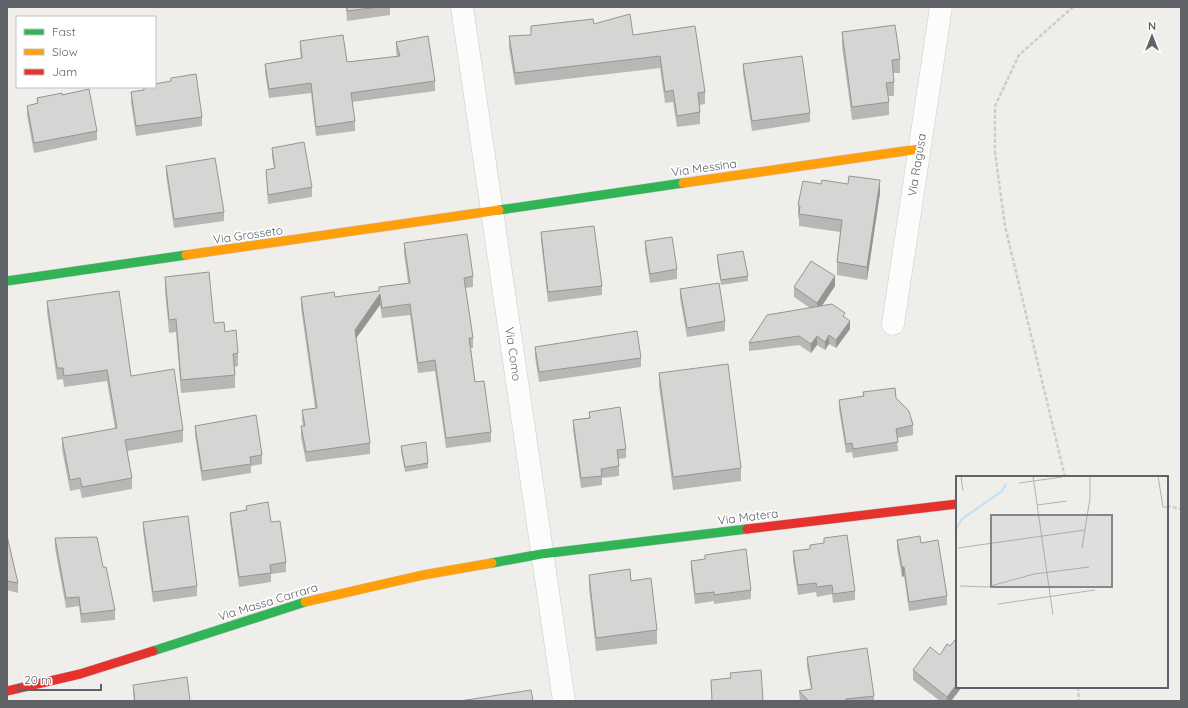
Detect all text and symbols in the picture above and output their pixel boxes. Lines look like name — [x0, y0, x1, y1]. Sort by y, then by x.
legend — [16, 16, 156, 88]
north arrow — [1132, 16, 1172, 56]
text: N — [1148, 19, 1156, 33]
text: Fast — [52, 24, 76, 39]
text: Slow — [52, 44, 78, 59]
text: Jam — [52, 64, 77, 79]
street label: Via Ragusa — [904, 132, 929, 198]
street label: Via Messina — [670, 155, 738, 180]
street label: Via Grosseto — [212, 222, 284, 247]
street label: Via Como — [502, 326, 525, 382]
inset map — [956, 476, 1168, 688]
street label: Via Matera — [717, 505, 779, 528]
street label: Via Massa Carrara — [216, 579, 319, 624]
scale bar — [18, 666, 101, 692]
text: 20 m — [24, 672, 52, 687]

